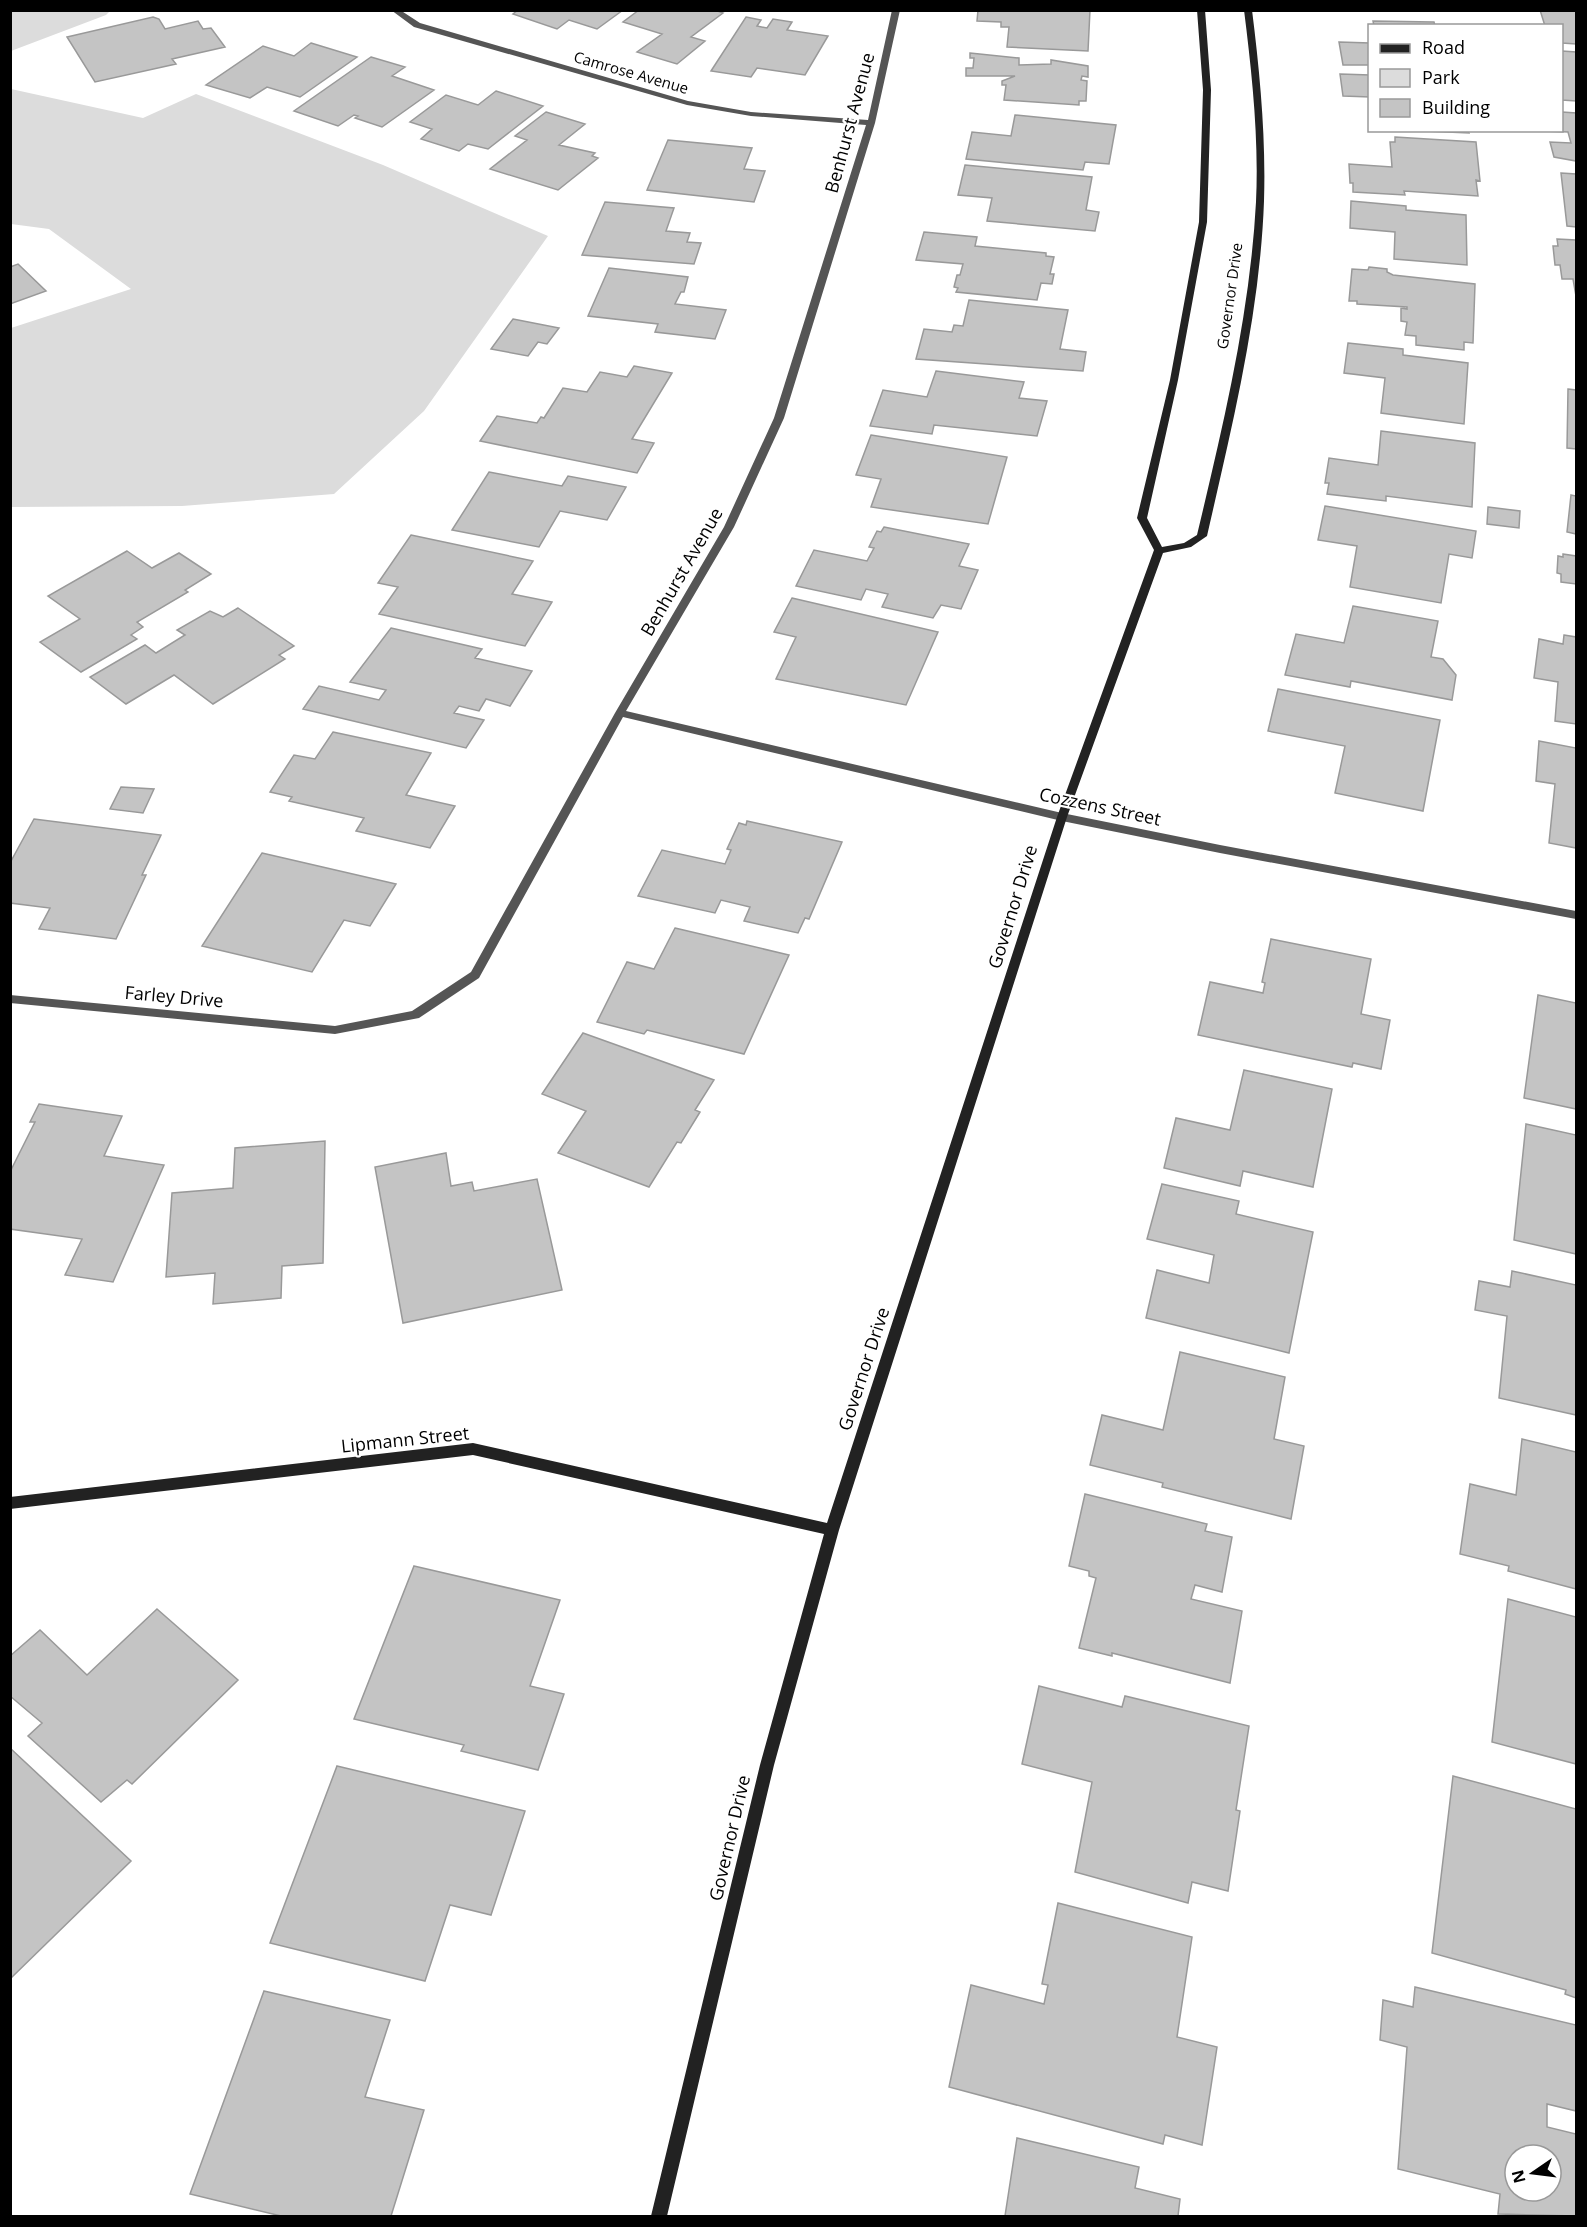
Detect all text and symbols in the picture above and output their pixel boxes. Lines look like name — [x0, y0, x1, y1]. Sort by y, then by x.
legend — [1368, 24, 1563, 132]
text: Road — [1422, 35, 1465, 59]
street label: Camrose Avenue — [572, 46, 691, 98]
street label: Benhurst Avenue — [819, 50, 879, 196]
text: Park — [1422, 65, 1460, 89]
text: Building — [1422, 95, 1490, 119]
street label: Governor Drive — [1212, 242, 1246, 350]
street label: Benhurst Avenue — [635, 503, 728, 640]
street label: Cozzens Street — [1037, 781, 1163, 831]
street label: Governor Drive — [982, 842, 1042, 972]
street label: Farley Drive — [124, 980, 224, 1012]
street label: Governor Drive — [832, 1304, 894, 1433]
street label: Lipmann Street — [340, 1420, 470, 1458]
street label: Governor Drive — [703, 1773, 755, 1903]
north arrow — [1503, 2143, 1563, 2203]
text: N — [1506, 2168, 1531, 2186]

